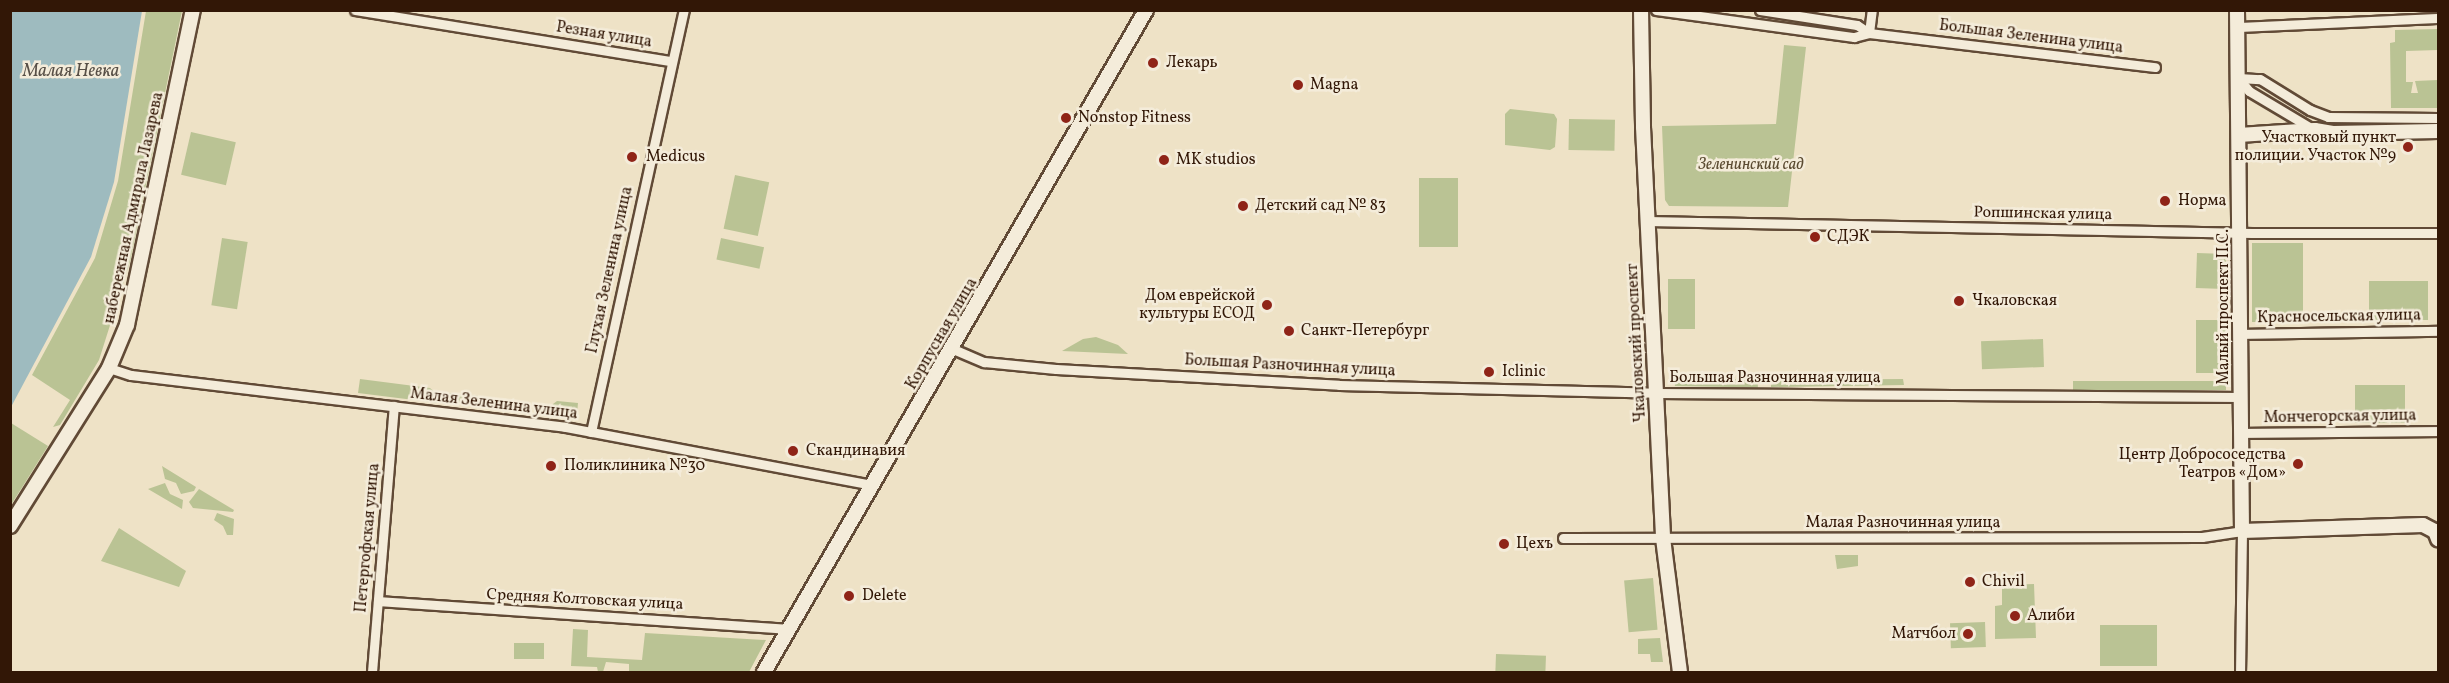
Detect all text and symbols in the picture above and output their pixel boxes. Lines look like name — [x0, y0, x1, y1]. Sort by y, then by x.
street label: Большая Зеленина улица — [1938, 16, 2124, 58]
street label: Резная улица — [554, 18, 654, 52]
place label: Лекарь — [1166, 53, 1218, 73]
marker: Лекарь — [1144, 54, 1162, 72]
water label: Малая Невка — [23, 61, 119, 83]
place label: Magna — [1310, 75, 1359, 95]
marker: Magna — [1291, 78, 1305, 92]
street label: набережная Адмирала Лазарева — [100, 90, 168, 326]
place label: Nonstop Fitness — [1078, 108, 1191, 128]
marker: Nonstop Fitness — [1059, 111, 1073, 125]
place label: Участковый пункт полиции. Участок №9 — [2235, 128, 2396, 166]
marker: Участковый пункт полиции. Участок №9 — [2401, 140, 2415, 154]
place label: Medicus — [646, 147, 705, 167]
marker: Medicus — [623, 148, 641, 166]
place label: MK studios — [1176, 150, 1256, 170]
marker: MK studios — [1157, 153, 1171, 167]
park label: Зеленинский сад — [1699, 155, 1803, 175]
street label: Глухая Зеленина улица — [583, 185, 637, 355]
place label: Норма — [2178, 191, 2226, 211]
marker: Норма — [2156, 192, 2174, 210]
place label: Детский сад № 83 — [1255, 196, 1386, 216]
marker: Детский сад № 83 — [1236, 199, 1250, 213]
street label: Ропшинская улица — [1973, 203, 2113, 225]
place label: СДЭК — [1827, 227, 1869, 247]
street label: Малый проспект П.С. — [2214, 229, 2234, 385]
marker: СДЭК — [1808, 230, 1822, 244]
street label: Чкаловский проспект — [1623, 263, 1651, 423]
street label: Корпусная улица — [902, 274, 982, 394]
place label: Дом еврейской культуры ЕСОД — [1139, 286, 1255, 324]
place label: Чкаловская — [1972, 291, 2057, 311]
marker: Чкаловская — [1950, 292, 1968, 310]
marker: Дом еврейской культуры ЕСОД — [1260, 298, 1274, 312]
street label: Красносельская улица — [2257, 306, 2421, 328]
place label: Санкт-Петербург — [1301, 321, 1429, 341]
marker: Санкт-Петербург — [1282, 324, 1296, 338]
street label: Большая Разночинная улица — [1184, 351, 1396, 381]
place label: Iclinic — [1502, 362, 1546, 382]
marker: Iclinic — [1480, 363, 1498, 381]
street label: Большая Разночинная улица — [1669, 368, 1881, 388]
street label: Малая Зеленина улица — [409, 384, 579, 424]
street label: Мончегорская улица — [2263, 406, 2417, 428]
place label: Скандинавия — [806, 441, 905, 461]
marker: Скандинавия — [784, 442, 802, 460]
place label: Центр Добрососедства Театров «Дом» — [2119, 445, 2286, 483]
place label: Поликлиника №30 — [564, 456, 705, 476]
marker: Поликлиника №30 — [542, 457, 560, 475]
marker: Центр Добрососедства Театров «Дом» — [2291, 457, 2305, 471]
street label: Петергофская улица — [352, 462, 384, 614]
street label: Малая Разночинная улица — [1805, 513, 2001, 533]
place label: Цехъ — [1516, 534, 1553, 554]
marker: Цехъ — [1497, 537, 1511, 551]
place label: Chivil — [1982, 572, 2025, 592]
marker: Chivil — [1963, 575, 1977, 589]
street label: Средняя Колтовская улица — [486, 585, 684, 615]
place label: Delete — [862, 586, 907, 606]
marker: Delete — [840, 587, 858, 605]
place label: Алиби — [2027, 606, 2075, 626]
marker: Алиби — [2008, 609, 2022, 623]
place label: Матчбол — [1891, 624, 1956, 644]
marker: Матчбол — [1961, 627, 1975, 641]

